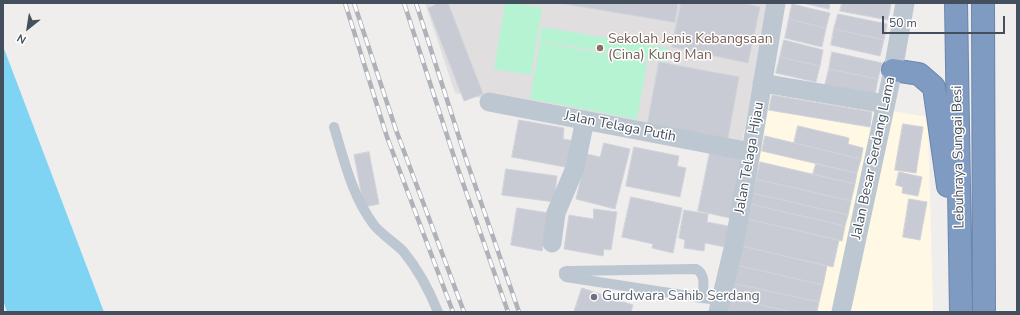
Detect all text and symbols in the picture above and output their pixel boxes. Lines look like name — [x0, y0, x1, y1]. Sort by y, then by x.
north arrow — [8, 8, 48, 48]
scale bar — [884, 8, 1007, 34]
text: 50 m — [889, 15, 917, 31]
text: N — [14, 30, 29, 47]
place label: Sekolah Jenis Kebangsaan (Cina) Kung Man — [608, 32, 773, 64]
marker: Sekolah Jenis Kebangsaan (Cina) Kung Man — [595, 43, 605, 53]
street label: Jalan Besar Serdang Lama — [849, 75, 899, 241]
street label: Lebuhraya Sungai Besi — [949, 85, 969, 229]
street label: Jalan Telaga Hijau — [732, 101, 768, 215]
street label: Jalan Telaga Putih — [563, 108, 677, 146]
place label: Gurdwara Sahib Serdang — [602, 289, 760, 305]
marker: Gurdwara Sahib Serdang — [589, 292, 599, 302]

